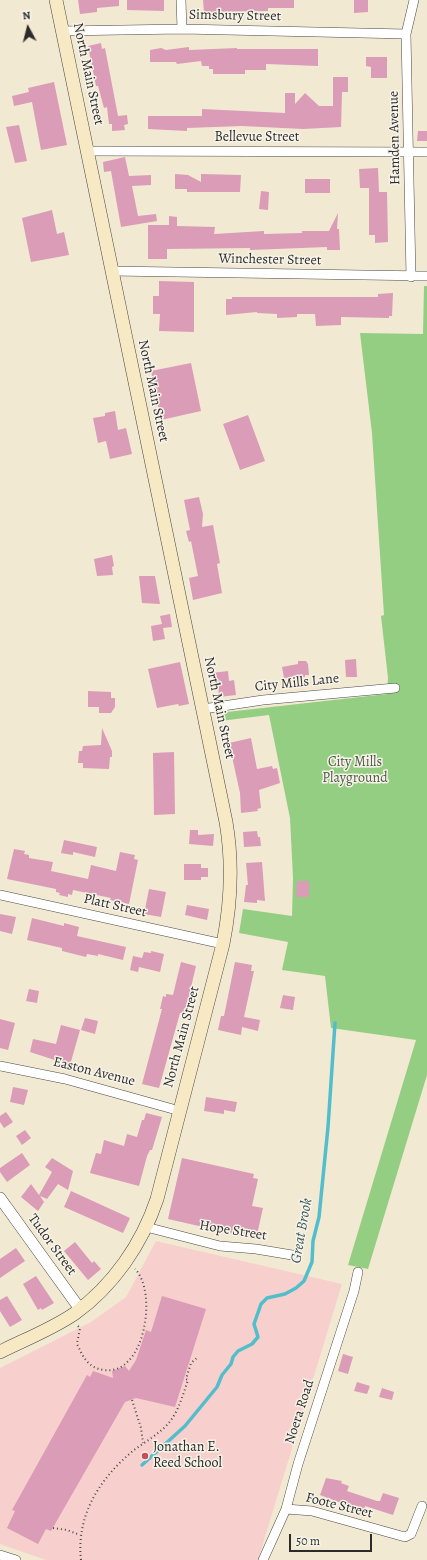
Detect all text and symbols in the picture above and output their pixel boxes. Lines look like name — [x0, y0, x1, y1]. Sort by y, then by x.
street label: Simsbury Street — [189, 7, 281, 25]
north arrow — [8, 8, 48, 48]
text: N — [22, 8, 31, 24]
street label: North Main Street — [69, 21, 107, 127]
street label: Hamden Avenue — [386, 91, 404, 185]
street label: Bellevue Street — [215, 130, 299, 146]
street label: Winchester Street — [218, 251, 322, 269]
street label: North Main Street — [134, 338, 172, 444]
street label: North Main Street — [200, 655, 238, 761]
street label: City Mills Lane — [254, 670, 340, 696]
park label: City Mills Playground — [322, 755, 388, 788]
street label: Platt Street — [82, 891, 148, 921]
street label: North Main Street — [160, 985, 204, 1089]
street label: Easton Avenue — [51, 1054, 137, 1090]
water label: Great Brook — [287, 1197, 317, 1265]
street label: Tudor Street — [24, 1211, 80, 1279]
street label: Hope Street — [198, 1217, 268, 1245]
street label: Noera Road — [282, 1378, 318, 1446]
place label: Jonathan E. Reed School — [153, 1440, 222, 1472]
marker: Jonathan E. Reed School — [140, 1451, 150, 1461]
street label: Foote Street — [304, 1490, 374, 1522]
scale bar — [291, 1526, 374, 1552]
text: 50 m — [296, 1533, 320, 1549]

